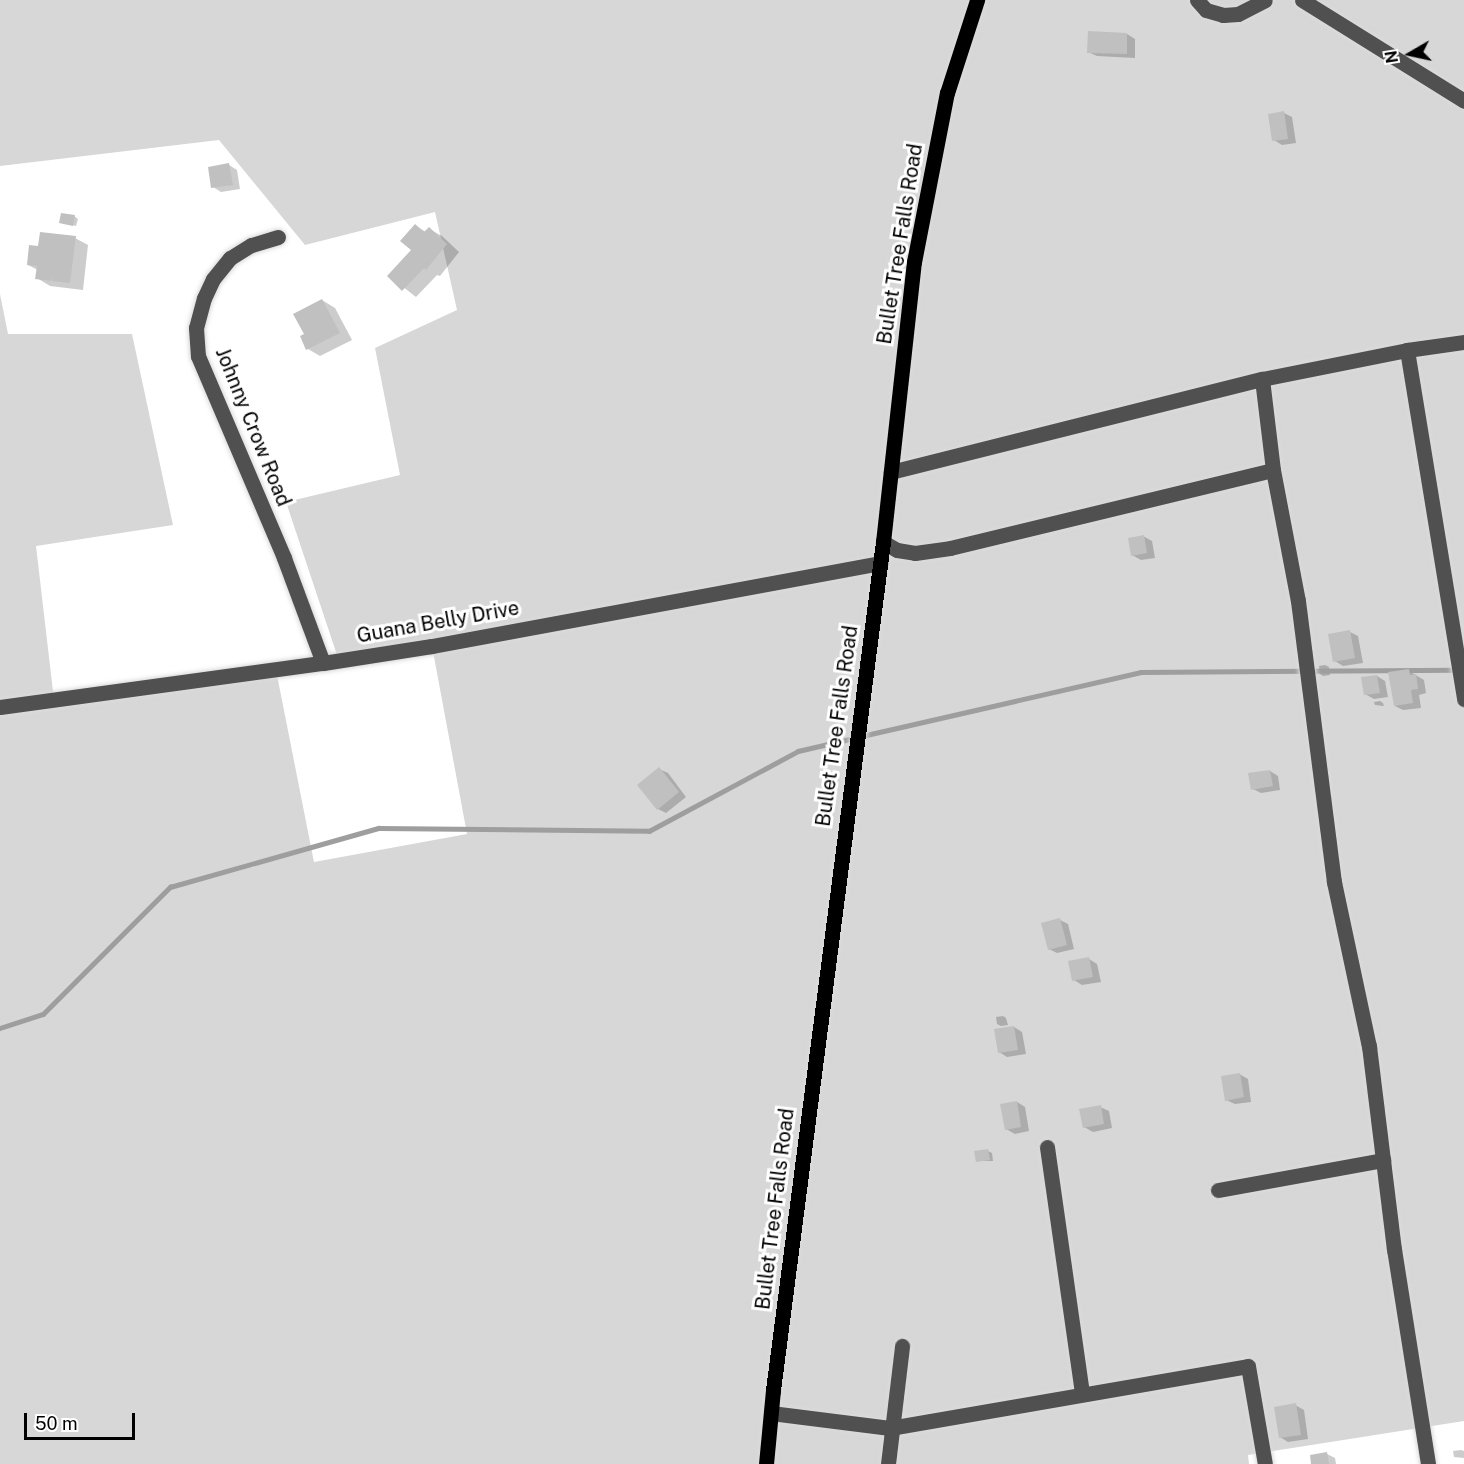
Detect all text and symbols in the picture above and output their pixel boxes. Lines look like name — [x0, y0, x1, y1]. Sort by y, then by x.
north arrow — [1380, 24, 1440, 84]
text: N — [1381, 49, 1402, 65]
street label: Bullet Tree Falls Road — [872, 142, 928, 346]
street label: Johnny Crow Road — [210, 344, 296, 510]
street label: Guana Belly Drive — [355, 596, 521, 648]
street label: Bullet Tree Falls Road — [811, 624, 863, 828]
street label: Bullet Tree Falls Road — [751, 1107, 799, 1311]
scale bar — [27, 1401, 138, 1439]
text: 50 m — [35, 1413, 78, 1434]

